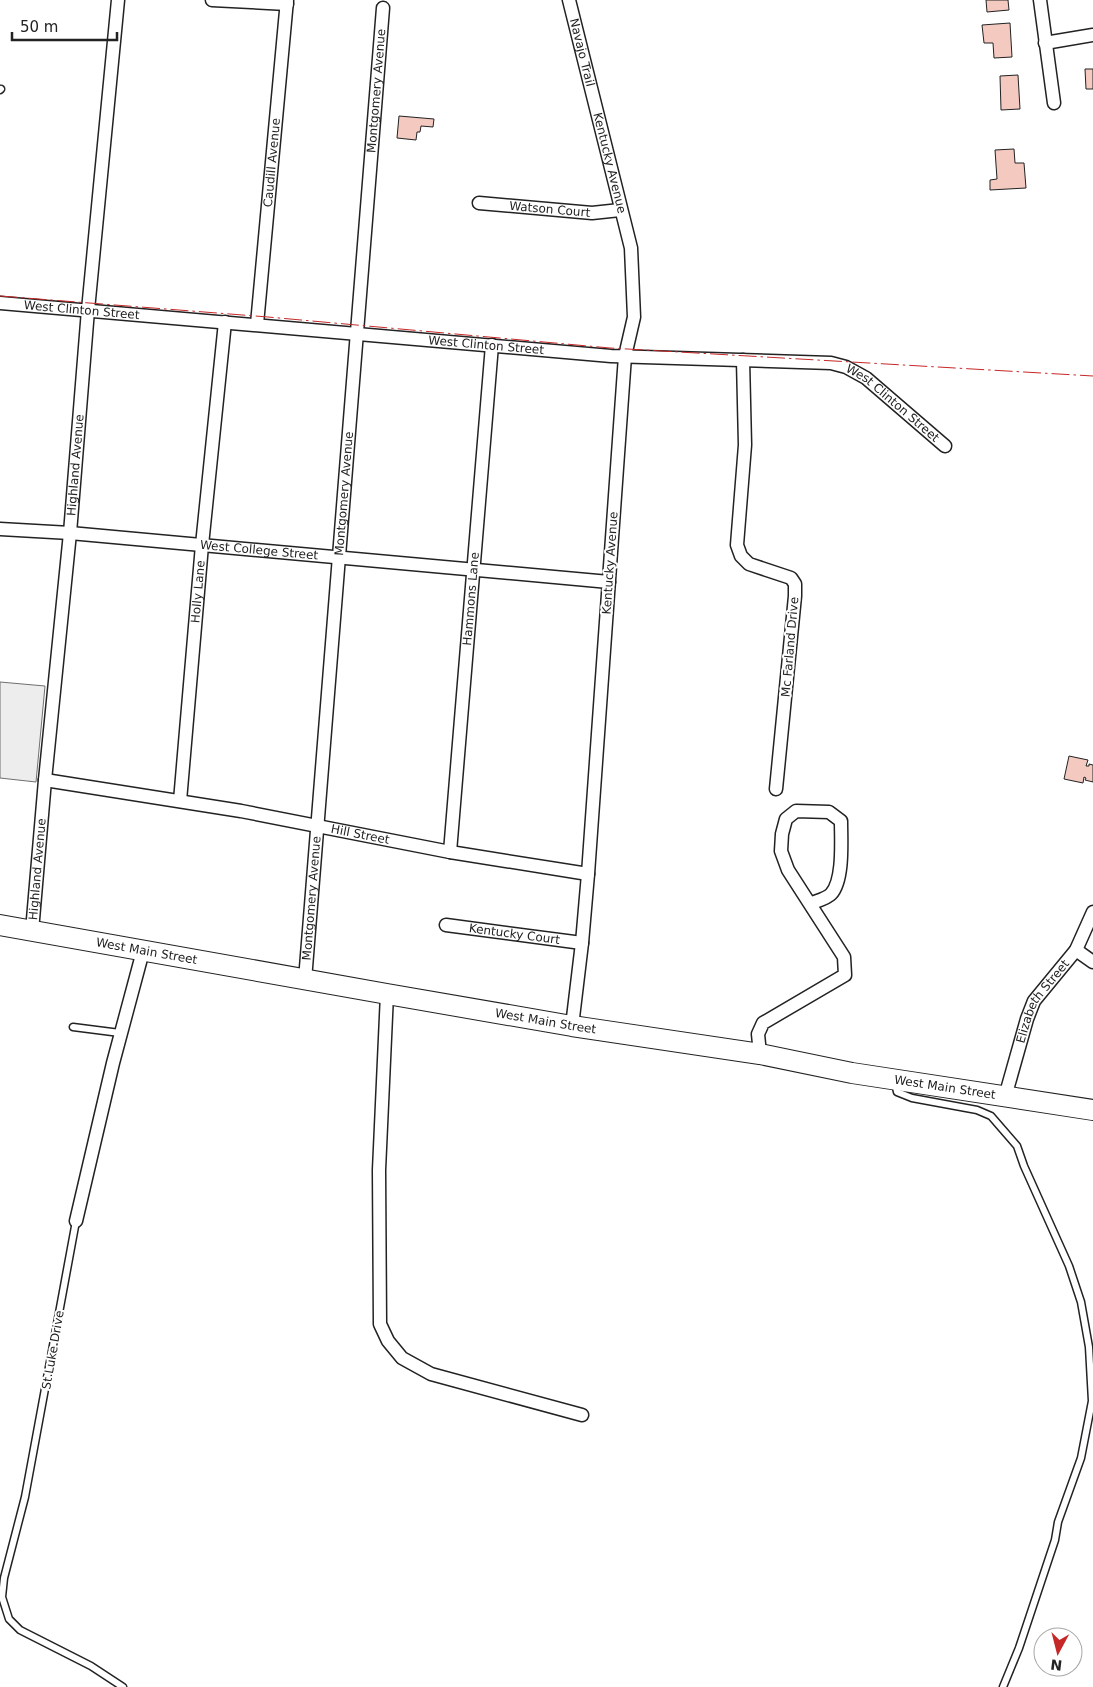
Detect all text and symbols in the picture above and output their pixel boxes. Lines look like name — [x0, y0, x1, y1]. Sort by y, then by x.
scale bar — [12, 10, 118, 42]
street label: Navajo Trail — [567, 17, 597, 88]
text: 50 m — [20, 18, 58, 36]
street label: Montgomery Avenue — [364, 28, 388, 154]
street label: Kentucky Avenue — [590, 111, 629, 215]
street label: Caudill Avenue — [261, 118, 283, 208]
street label: Watson Court — [509, 199, 591, 220]
street label: West Clinton Street — [23, 298, 140, 322]
street label: West Clinton Street — [428, 333, 545, 357]
street label: West Clinton Street — [844, 361, 942, 445]
street label: Highland Avenue — [64, 414, 87, 516]
street label: Montgomery Avenue — [332, 431, 356, 556]
street label: Kentucky Avenue — [599, 511, 621, 615]
street label: West College Street — [199, 538, 319, 563]
street label: Hammons Lane — [460, 552, 482, 646]
street label: Holly Lane — [188, 560, 208, 624]
street label: Mc Farland Drive — [779, 596, 801, 698]
street label: Highland Avenue — [26, 818, 49, 921]
street label: Hill Street — [330, 822, 391, 847]
street label: Montgomery Avenue — [300, 836, 324, 961]
street label: Kentucky Court — [468, 921, 561, 947]
street label: West Main Street — [95, 935, 199, 967]
street label: Elizabeth Street — [1014, 957, 1072, 1045]
street label: West Main Street — [494, 1006, 597, 1037]
street label: West Main Street — [893, 1073, 997, 1102]
street label: St Luke Drive — [39, 1309, 67, 1391]
north arrow — [1033, 1627, 1083, 1677]
text: N — [1050, 1656, 1063, 1674]

